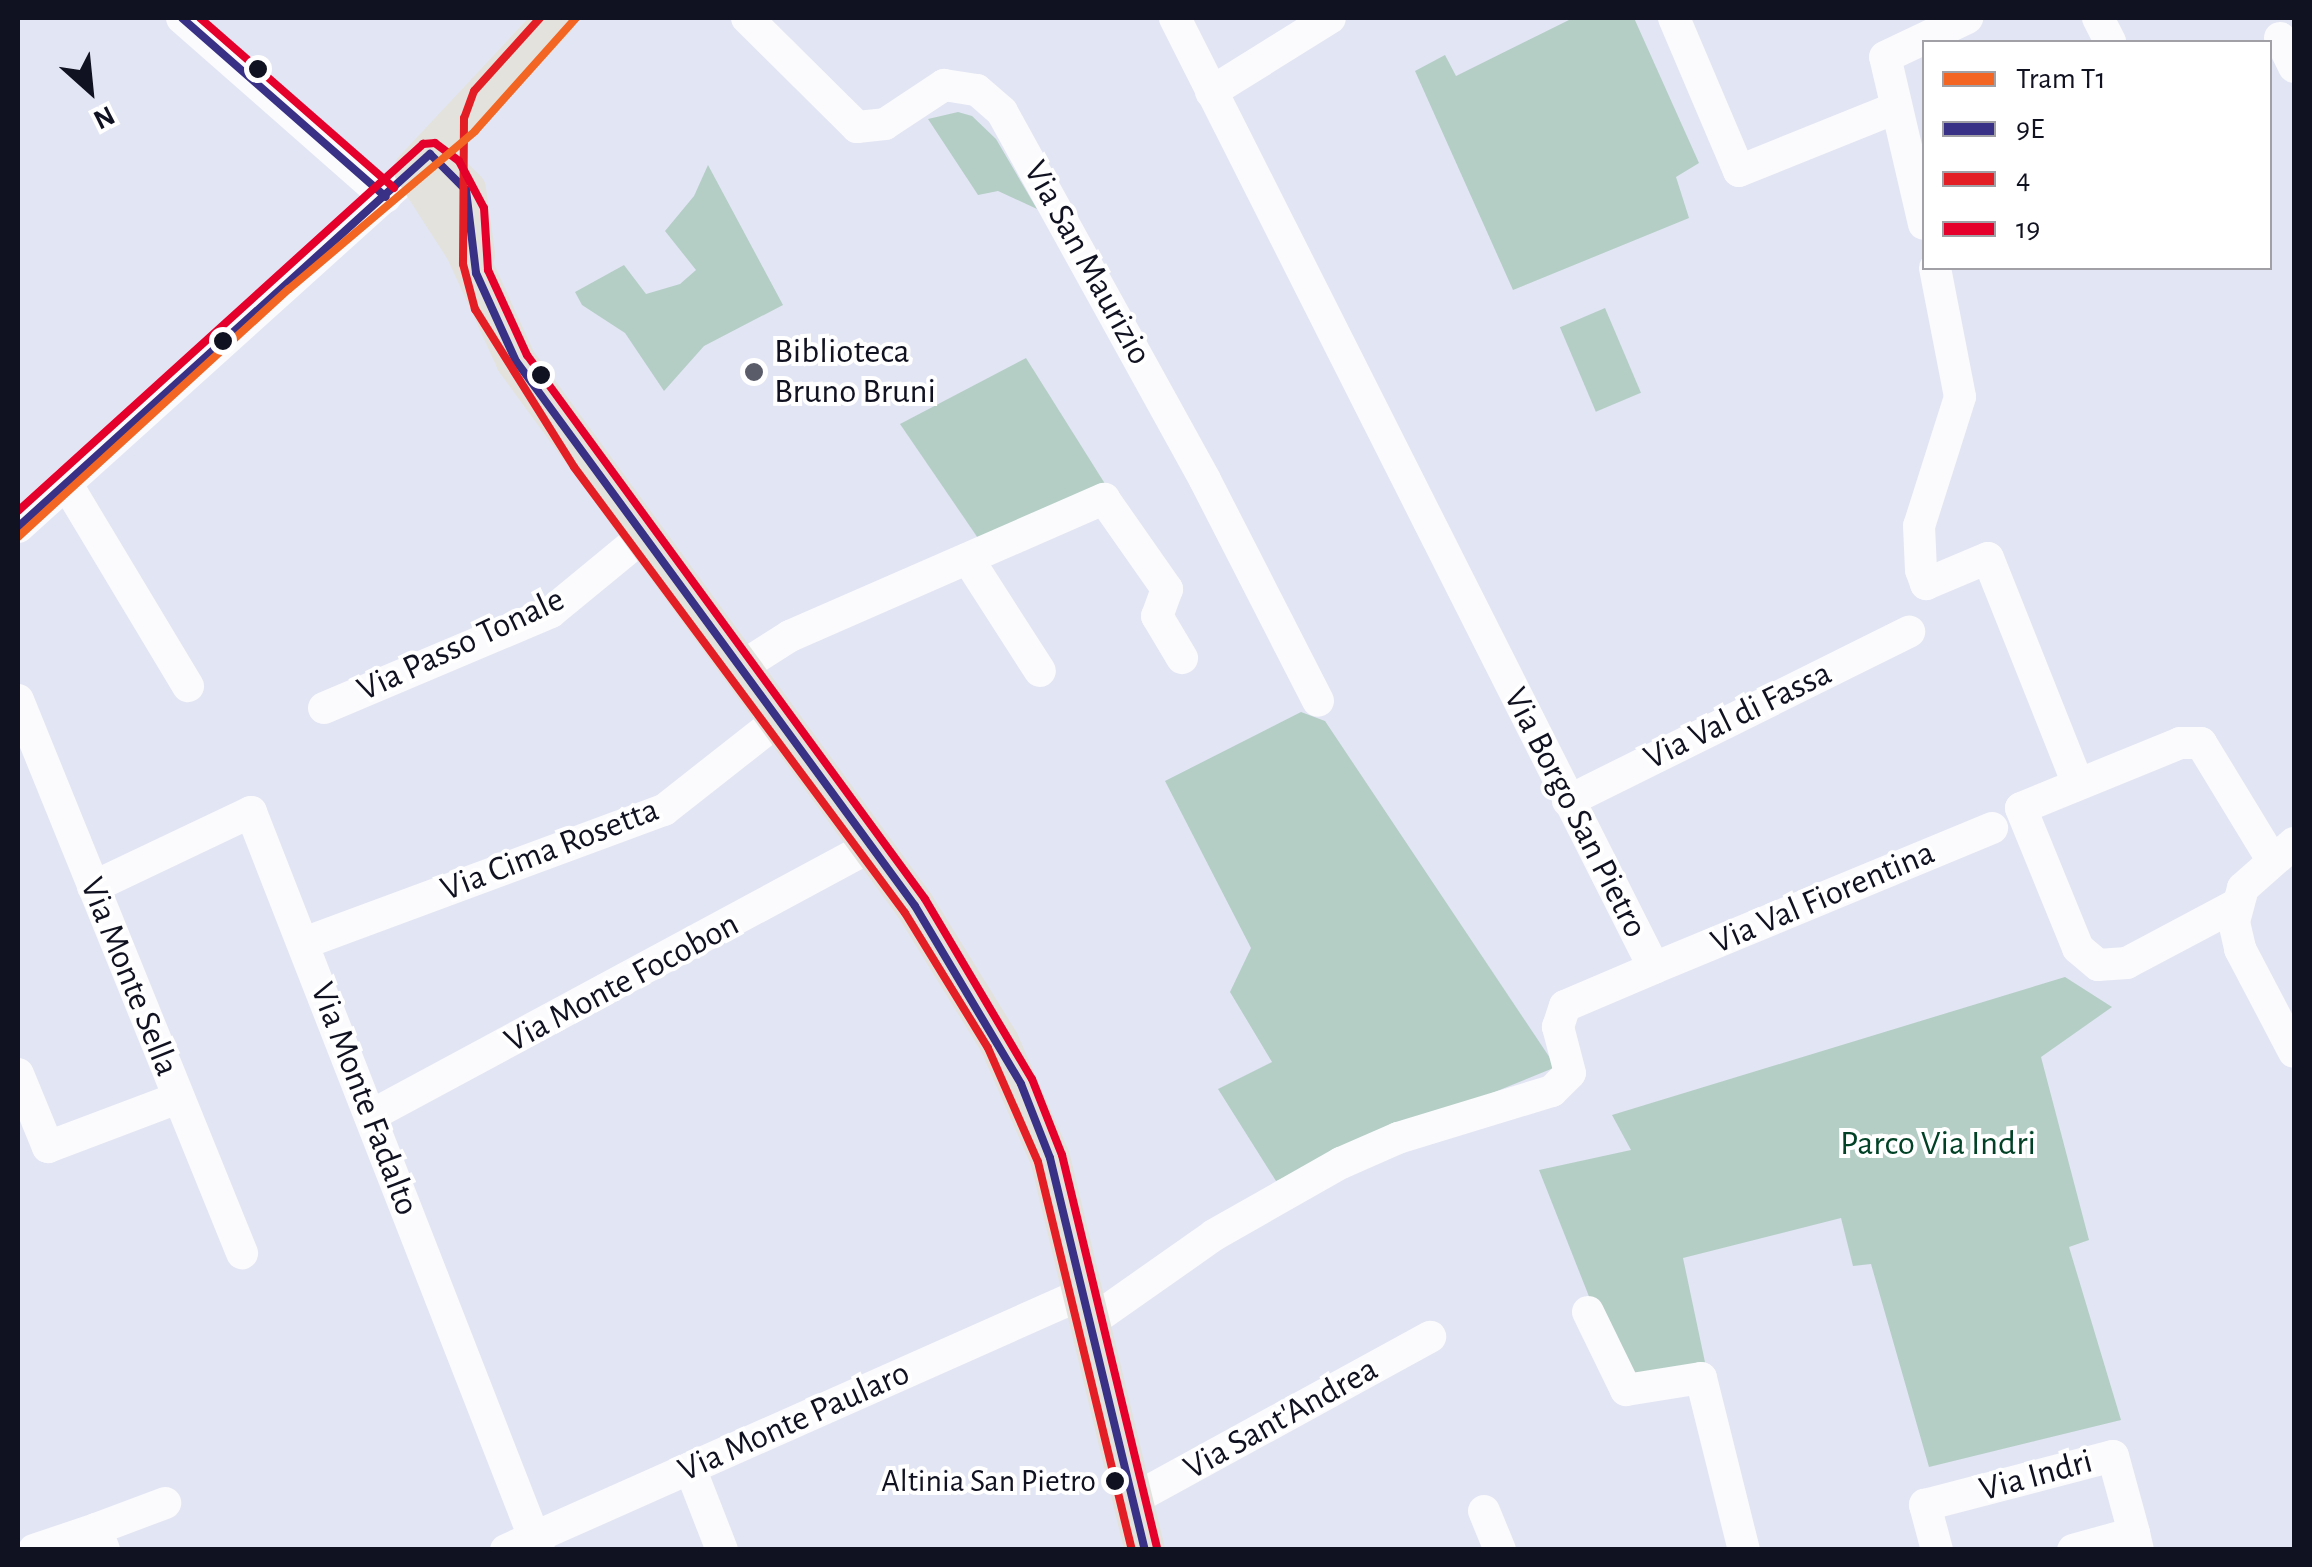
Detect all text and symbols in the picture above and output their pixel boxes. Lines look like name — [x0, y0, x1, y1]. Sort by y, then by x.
north arrow — [40, 40, 140, 140]
legend — [1922, 40, 2272, 270]
unlabelled marker — [248, 59, 268, 79]
text: Tram T1 — [2016, 64, 2106, 94]
text: N — [89, 100, 119, 134]
text: 9E — [2016, 114, 2045, 144]
street label: Via San Maurizio — [1014, 154, 1160, 372]
text: 4 — [2016, 164, 2030, 194]
text: 19 — [2016, 214, 2040, 244]
unlabelled marker — [213, 331, 233, 351]
place label: Biblioteca Bruno Bruni — [774, 331, 936, 413]
marker: Biblioteca Bruno Bruni — [743, 361, 765, 383]
unlabelled marker — [531, 365, 551, 385]
street label: Via Passo Tonale — [351, 579, 571, 711]
street label: Via Val di Fassa — [1637, 653, 1839, 779]
street label: Via Borgo San Pietro — [1494, 681, 1656, 945]
street label: Via Cima Rosetta — [435, 789, 665, 911]
street label: Via Val Fiorentina — [1705, 832, 1941, 964]
street label: Via Monte Sella — [70, 872, 188, 1082]
street label: Via Monte Focobon — [498, 904, 746, 1062]
street label: Via Monte Fadalto — [300, 977, 428, 1221]
park label: Parco Via Indri — [1840, 1123, 2036, 1165]
street label: Via Sant'Andrea — [1177, 1348, 1385, 1490]
street label: Via Monte Paularo — [672, 1352, 916, 1492]
street label: Via Indri — [1975, 1441, 2097, 1511]
place label: Altinia San Pietro — [881, 1462, 1096, 1500]
marker: Altinia San Pietro — [1105, 1471, 1125, 1491]

